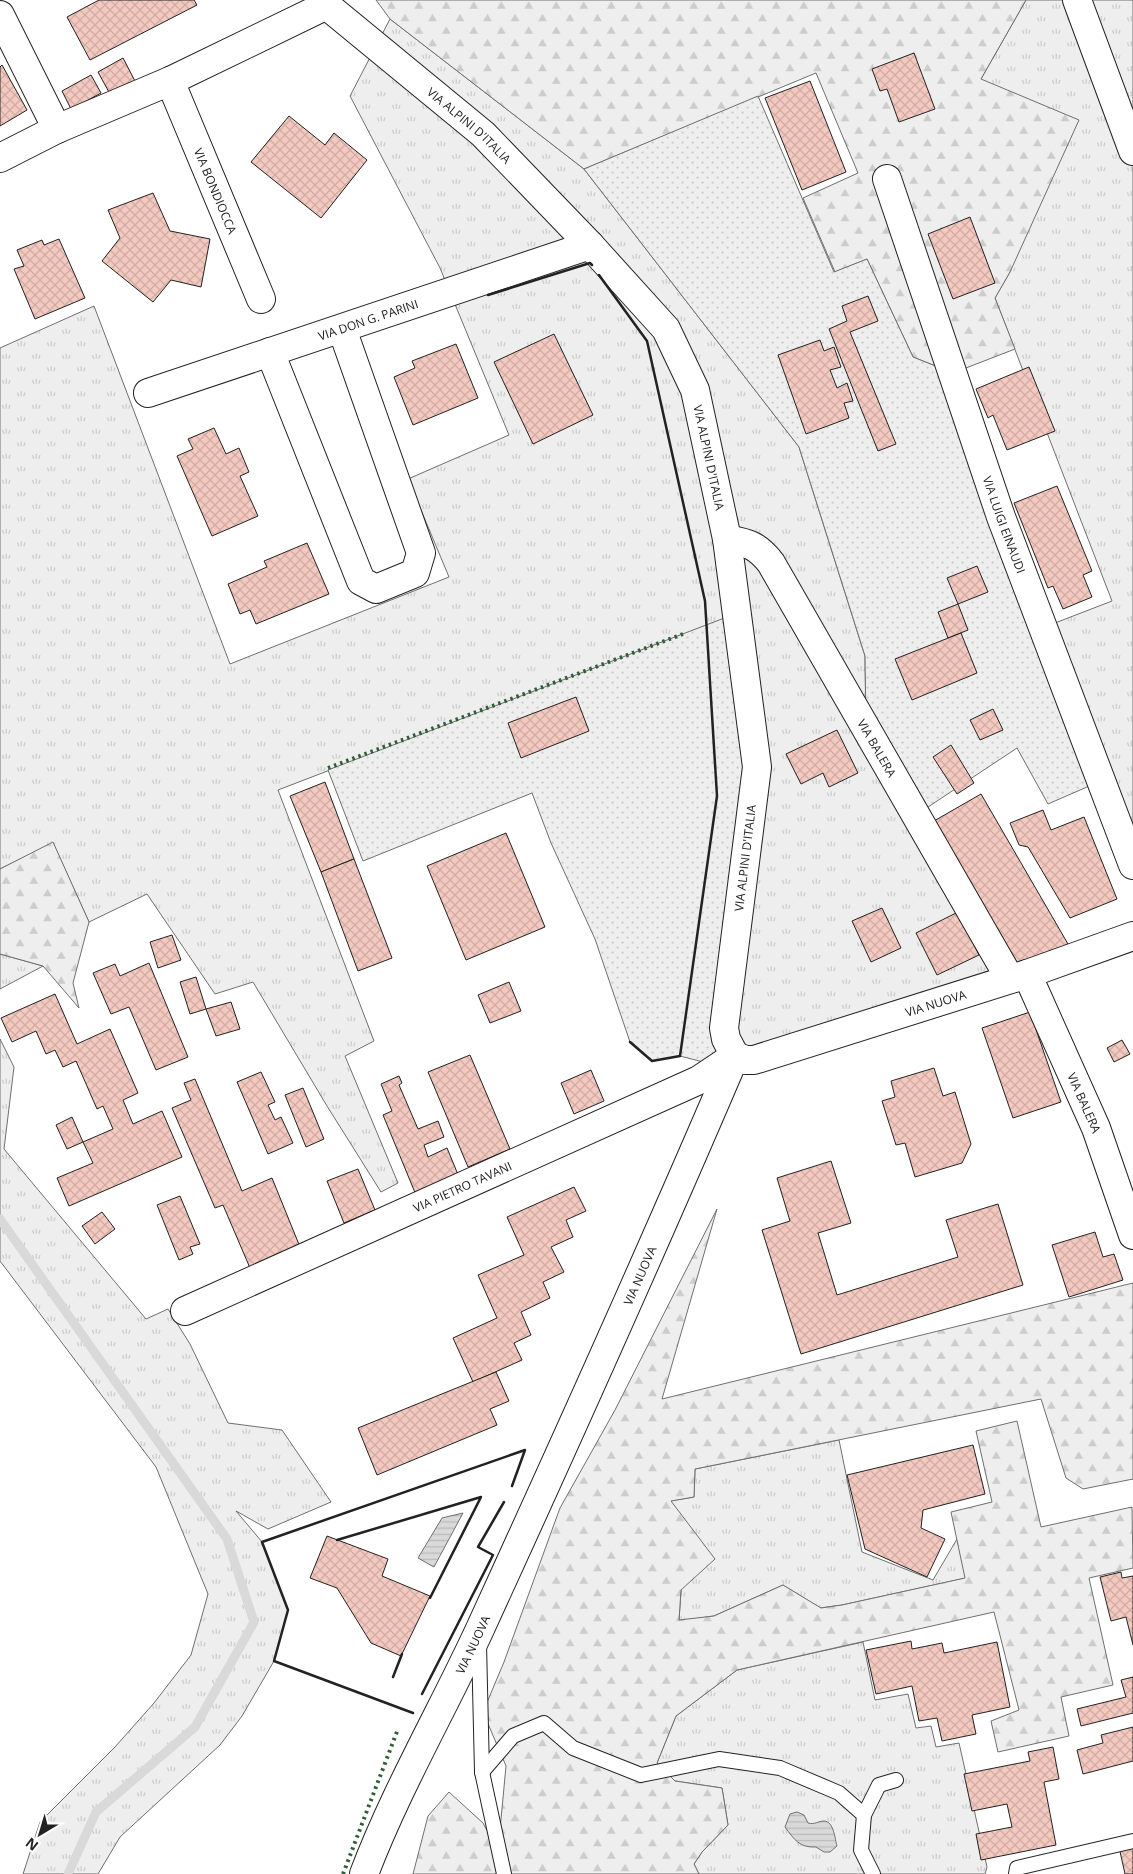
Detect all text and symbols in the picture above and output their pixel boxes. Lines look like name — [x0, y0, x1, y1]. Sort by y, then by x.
street label: VIA ALPINI D'ITALIA — [424, 83, 516, 167]
street label: VIA BONDIOCCA — [190, 145, 241, 237]
street label: VIA DON G. PARINI — [316, 295, 420, 344]
street label: VIA ALPINI D'ITALIA — [690, 403, 729, 512]
street label: VIA LUIGI EINAUDI — [979, 474, 1030, 576]
street label: VIA BALERA — [854, 716, 901, 780]
street label: VIA ALPINI D'ITALIA — [730, 803, 760, 912]
street label: VIA NUOVA — [903, 985, 969, 1020]
street label: VIA BALERA — [1064, 1070, 1106, 1135]
street label: VIA PIETRO TAVANI — [410, 1157, 514, 1216]
street label: VIA NUOVA — [619, 1243, 660, 1308]
street label: VIA NUOVA — [451, 1612, 494, 1677]
north arrow — [15, 1809, 65, 1859]
text: N — [21, 1834, 42, 1856]

